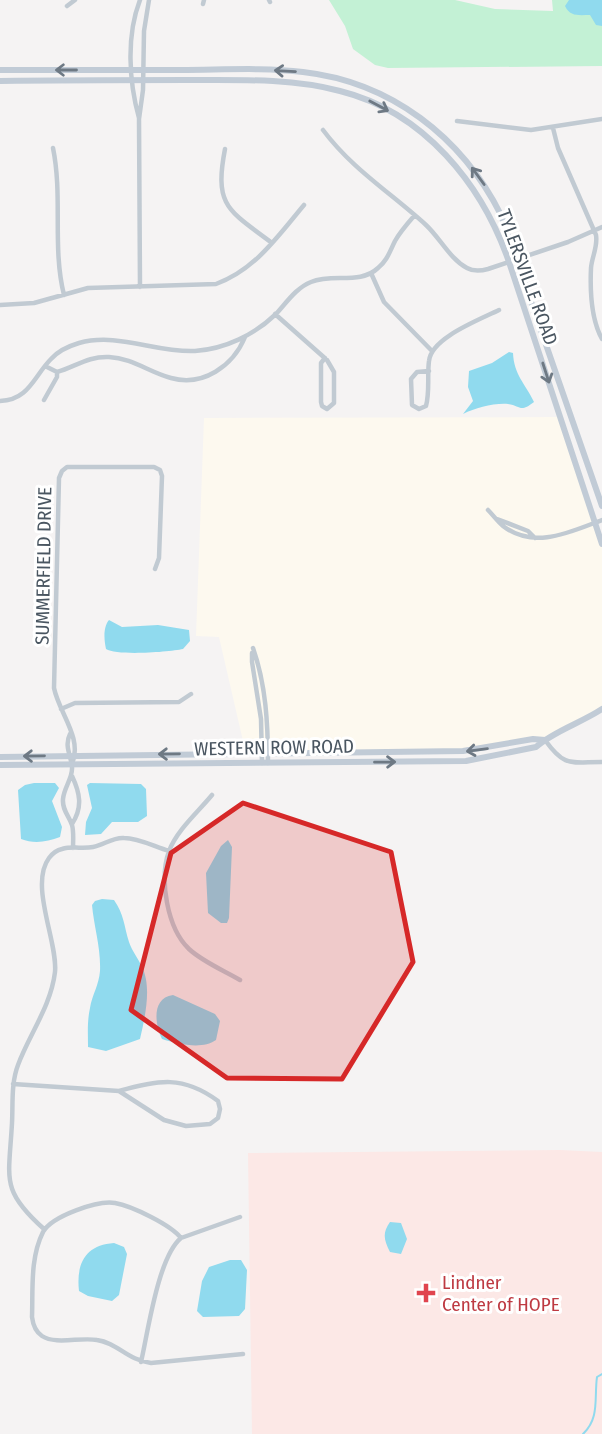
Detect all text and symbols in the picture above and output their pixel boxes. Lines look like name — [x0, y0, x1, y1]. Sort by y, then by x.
one-way arrow — [55, 63, 78, 77]
one-way arrow — [275, 64, 297, 77]
one-way arrow — [369, 100, 389, 114]
one-way arrow — [470, 167, 485, 186]
street label: TYLERSVILLE ROAD — [492, 206, 563, 348]
one-way arrow — [541, 362, 553, 384]
street label: SUMMERFIELD DRIVE — [31, 487, 56, 645]
street label: WESTERN ROW ROAD — [194, 735, 354, 760]
one-way arrow — [467, 743, 489, 756]
one-way arrow — [158, 748, 181, 761]
one-way arrow — [23, 750, 46, 763]
one-way arrow — [374, 755, 397, 768]
place label: Lindner Center of HOPE — [442, 1271, 560, 1316]
marker: Lindner Center of HOPE — [416, 1283, 436, 1303]

